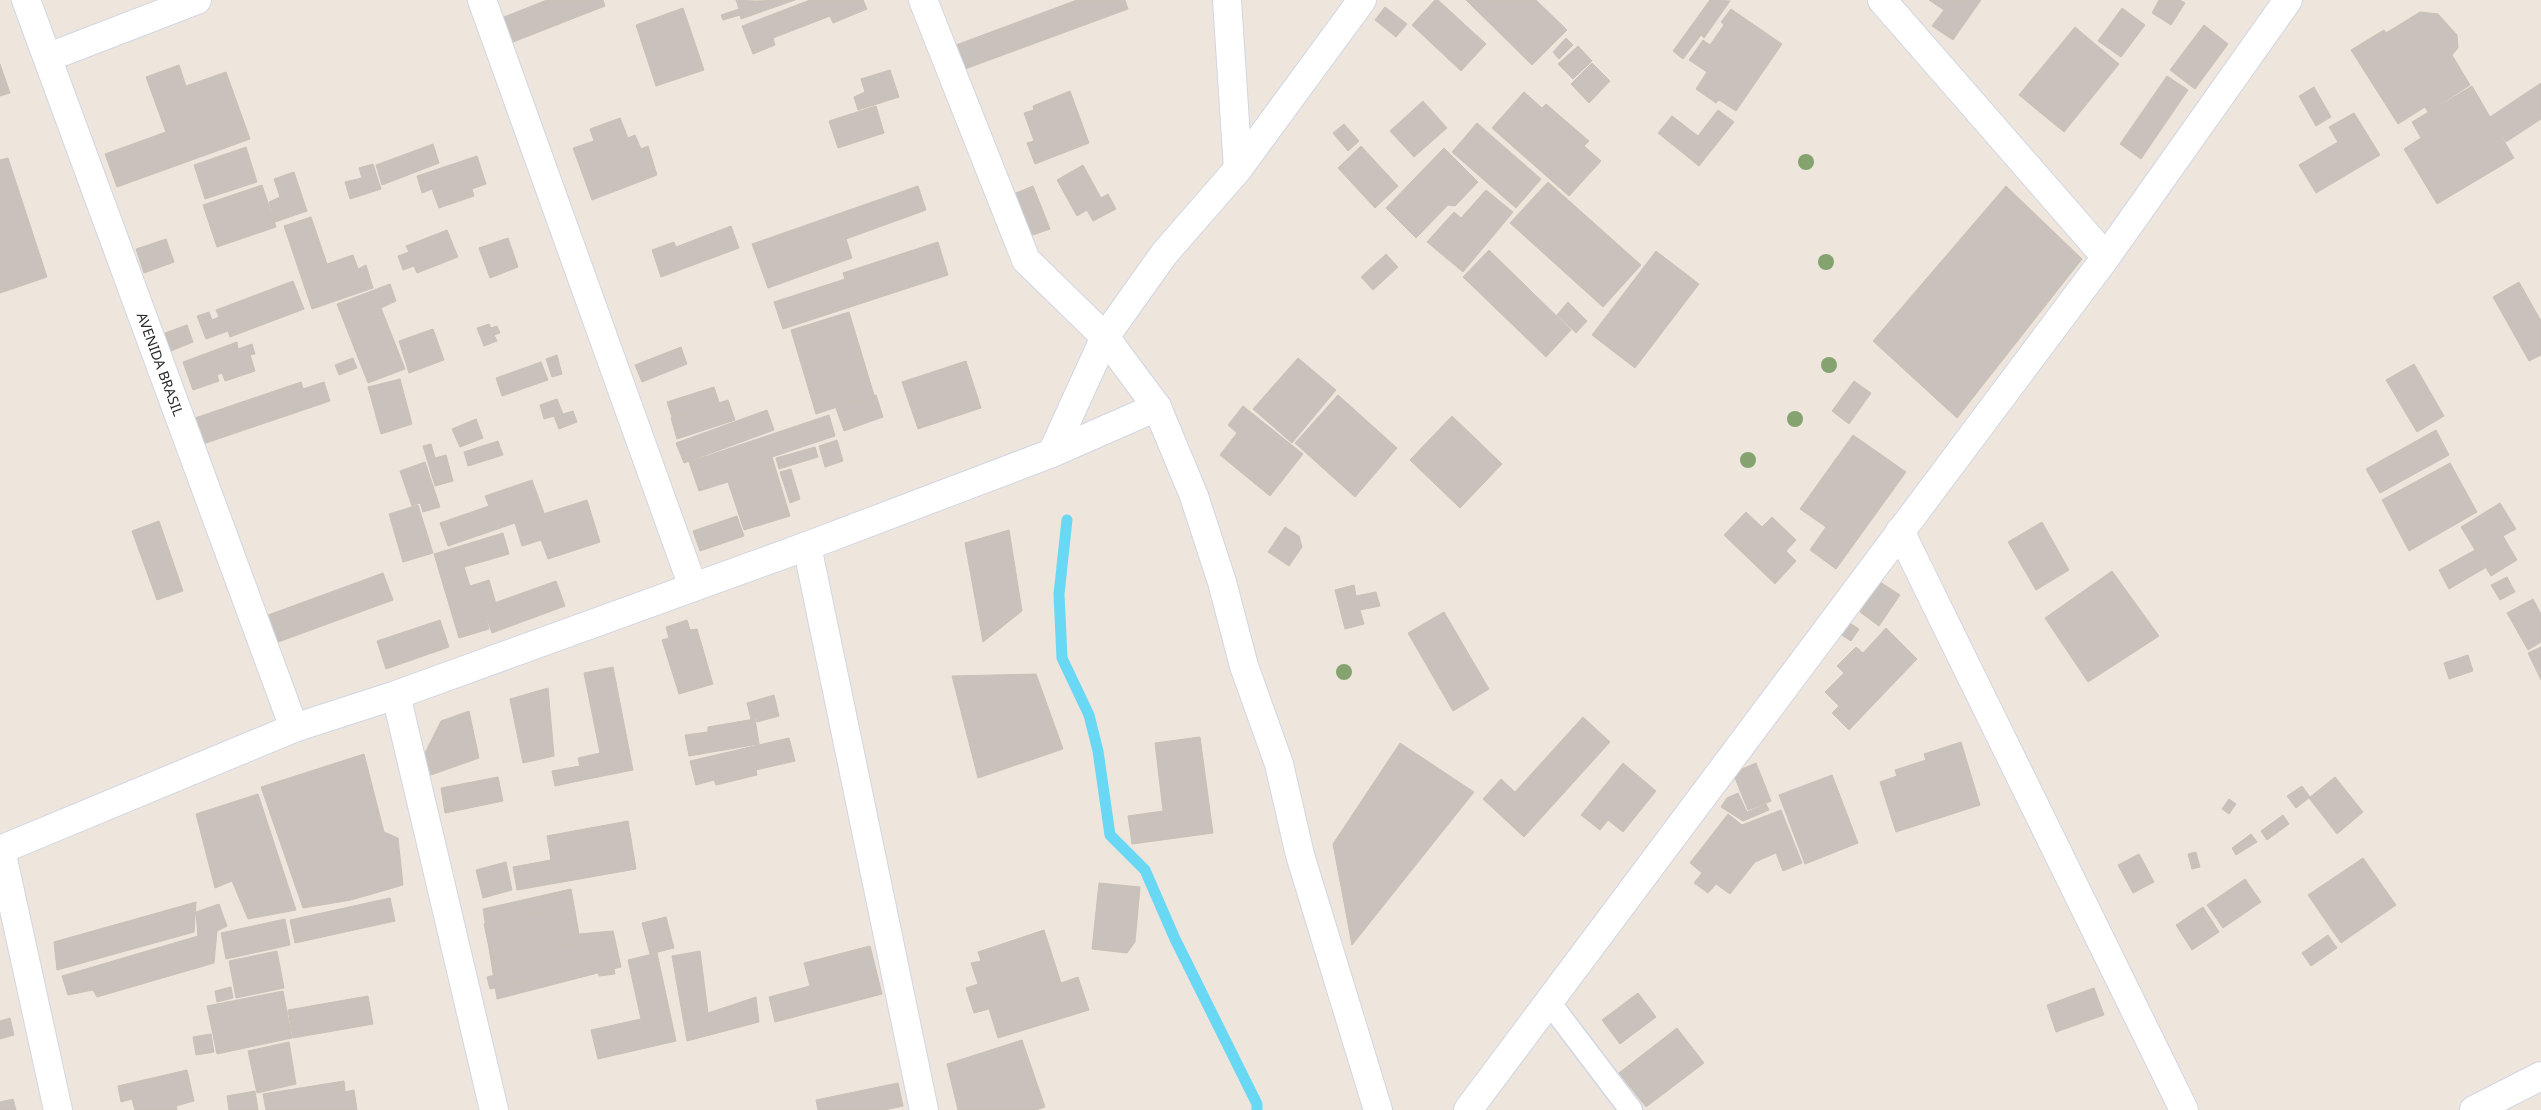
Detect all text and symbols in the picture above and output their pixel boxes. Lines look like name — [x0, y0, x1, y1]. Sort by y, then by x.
street label: AVENIDA BRASIL — [133, 309, 188, 418]

